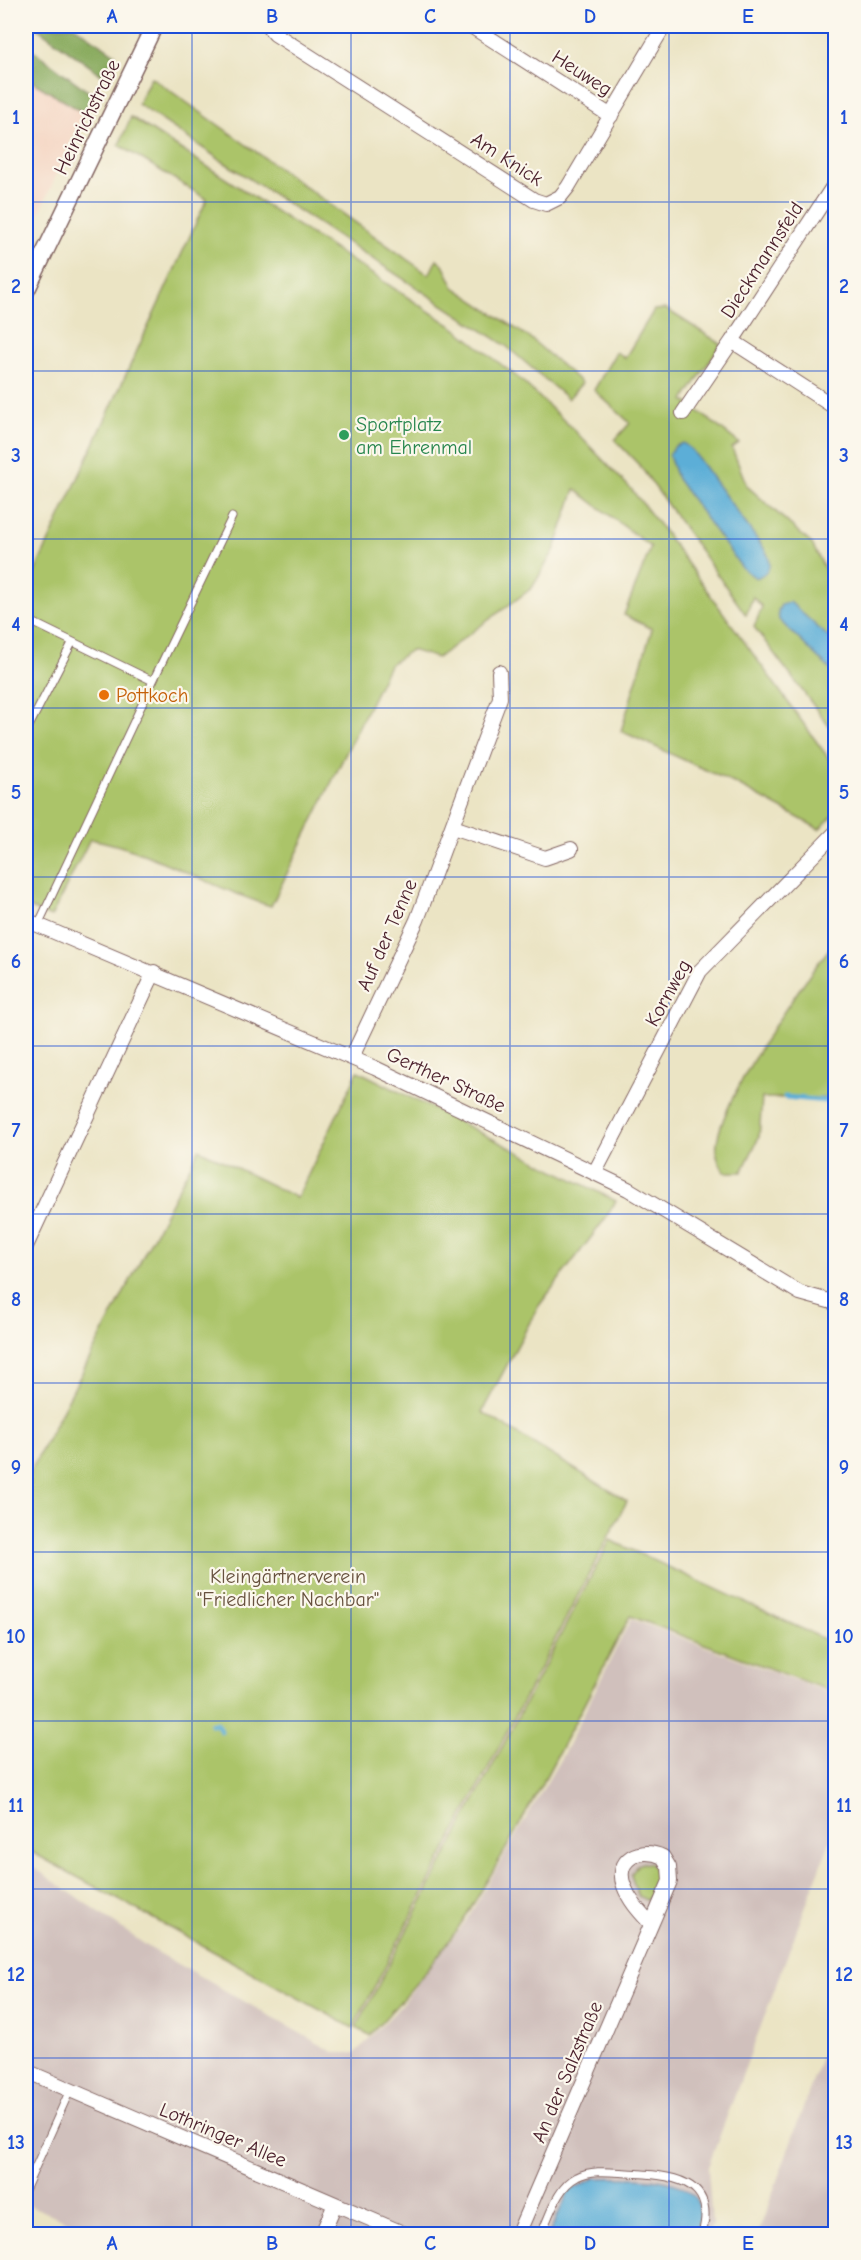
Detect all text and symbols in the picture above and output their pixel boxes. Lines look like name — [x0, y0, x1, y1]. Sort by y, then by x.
text: A — [106, 5, 118, 28]
text: B — [266, 5, 278, 28]
text: C — [424, 5, 436, 28]
text: D — [584, 5, 596, 28]
text: E — [742, 5, 754, 28]
street label: Heuweg — [548, 45, 616, 101]
street label: Heinrichstraße — [49, 56, 125, 178]
text: 1 — [12, 106, 20, 129]
text: 1 — [840, 106, 848, 129]
street label: Am Knick — [467, 127, 547, 191]
street label: Dieckmannsfeld — [716, 197, 808, 323]
text: 2 — [11, 275, 21, 298]
text: 2 — [839, 275, 849, 298]
place label: Sportplatz am Ehrenmal — [356, 413, 472, 459]
marker: Sportplatz am Ehrenmal — [337, 428, 351, 442]
text: 3 — [11, 444, 21, 467]
text: 3 — [839, 444, 849, 467]
text: 4 — [11, 613, 21, 636]
text: 4 — [839, 613, 849, 636]
place label: Pottkoch — [116, 684, 188, 707]
marker: Pottkoch — [97, 688, 111, 702]
text: 5 — [11, 781, 21, 804]
text: 5 — [839, 781, 849, 804]
street label: Auf der Tenne — [352, 875, 422, 995]
text: 6 — [11, 950, 21, 973]
text: 6 — [839, 950, 849, 973]
street label: Kornweg — [640, 956, 696, 1030]
street label: Gerther Straße — [383, 1042, 509, 1118]
text: 7 — [12, 1119, 21, 1142]
text: 7 — [840, 1119, 849, 1142]
text: 8 — [11, 1288, 21, 1311]
text: 8 — [839, 1288, 849, 1311]
text: 9 — [11, 1456, 21, 1479]
text: 9 — [839, 1456, 849, 1479]
park label: Kleingärtnerverein "Friedlicher Nachbar" — [197, 1565, 379, 1611]
text: 10 — [6, 1625, 26, 1648]
text: 10 — [834, 1625, 854, 1648]
text: 11 — [8, 1794, 24, 1817]
text: 11 — [836, 1794, 852, 1817]
text: 12 — [7, 1963, 25, 1986]
text: 12 — [835, 1963, 853, 1986]
street label: An der Salzstraße — [527, 1998, 607, 2146]
street label: Lothringer Allee — [156, 2098, 290, 2172]
text: 13 — [7, 2131, 25, 2154]
text: 13 — [835, 2131, 853, 2154]
text: A — [106, 2232, 118, 2255]
text: B — [266, 2232, 278, 2255]
text: C — [424, 2232, 436, 2255]
text: D — [584, 2232, 596, 2255]
text: E — [742, 2232, 754, 2255]

